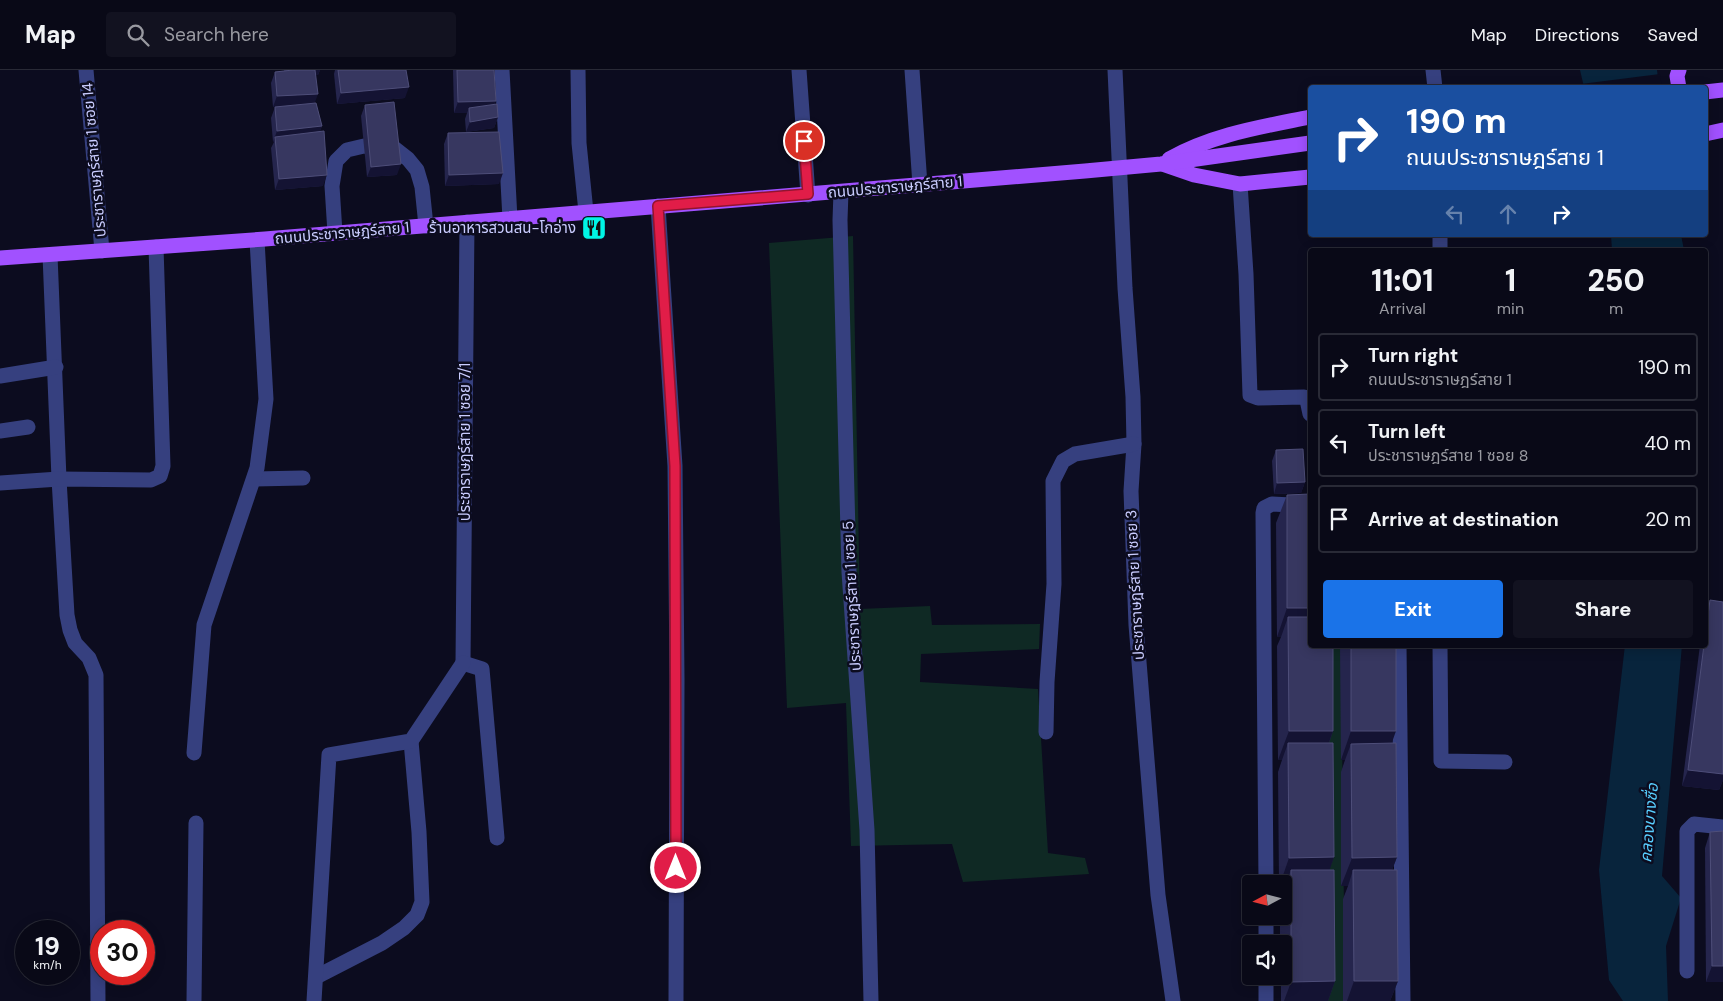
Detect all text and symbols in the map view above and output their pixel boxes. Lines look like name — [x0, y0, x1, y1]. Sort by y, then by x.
search box — [106, 12, 456, 57]
text: Map — [25, 19, 76, 50]
icon: search — [124, 21, 152, 49]
text: Search here — [164, 22, 269, 47]
text: Map — [1471, 23, 1507, 47]
text: Directions — [1535, 23, 1620, 47]
text: Saved — [1648, 23, 1698, 47]
street label: ประชาราษฎร์สาย 1 ซอย 14 — [77, 82, 111, 238]
text: 190 m — [1406, 98, 1507, 144]
icon: right — [1323, 105, 1388, 170]
pin — [783, 120, 825, 162]
icon: arrive — [790, 127, 818, 155]
text: ถนนประชาราษฎร์สาย 1 — [1406, 143, 1604, 172]
street label: ถนนประชาราษฎร์สาย 1 — [827, 171, 963, 203]
icon: left — [1441, 200, 1469, 228]
icon: ahead — [1494, 200, 1522, 228]
icon: right — [1547, 200, 1575, 228]
restaurant icon: ร้านอาหารสวนสน-โกอ่าง — [581, 215, 607, 241]
street label: ถนนประชาราษฎร์สาย 1 — [274, 217, 410, 249]
place label: ร้านอาหารสวนสน-โกอ่าง — [429, 218, 576, 238]
text: 11:01 — [1371, 261, 1434, 300]
text: 1 — [1505, 261, 1516, 300]
text: 250 — [1587, 261, 1645, 300]
text: Arrival — [1379, 298, 1426, 319]
text: min — [1497, 298, 1524, 319]
text: m — [1609, 298, 1623, 319]
text: Turn right — [1368, 343, 1458, 368]
icon: right — [1325, 353, 1353, 381]
text: 190 m — [1638, 355, 1691, 380]
street label: ประชาราษฎร์สาย 1 ซอย 7/1 — [455, 363, 475, 521]
text: ถนนประชาราษฎร์สาย 1 — [1368, 369, 1512, 390]
text: Turn left — [1368, 419, 1446, 444]
icon: left — [1325, 429, 1353, 457]
text: 40 m — [1644, 431, 1691, 456]
text: ประชาราษฎร์สาย 1 ซอย 8 — [1368, 445, 1528, 466]
icon: arrive — [1325, 505, 1353, 533]
text: Arrive at destination — [1368, 507, 1559, 532]
text: 20 m — [1645, 507, 1691, 532]
street label: ประชาราษฎร์สาย 1 ซอย 3 — [1121, 510, 1149, 660]
street label: ประชาราษฎร์สาย 1 ซอย 5 — [838, 520, 866, 672]
button: Exit — [1323, 580, 1503, 638]
button: Share — [1513, 580, 1693, 638]
water label: คลองบางซื่อ — [1634, 782, 1663, 864]
position arrow — [649, 841, 701, 893]
north arrow — [1242, 875, 1292, 925]
map controls — [1242, 875, 1292, 985]
speed limit sign: 30 — [90, 920, 155, 985]
text: 19 — [35, 930, 60, 963]
button: sound — [1242, 935, 1292, 985]
text: km/h — [33, 957, 62, 973]

